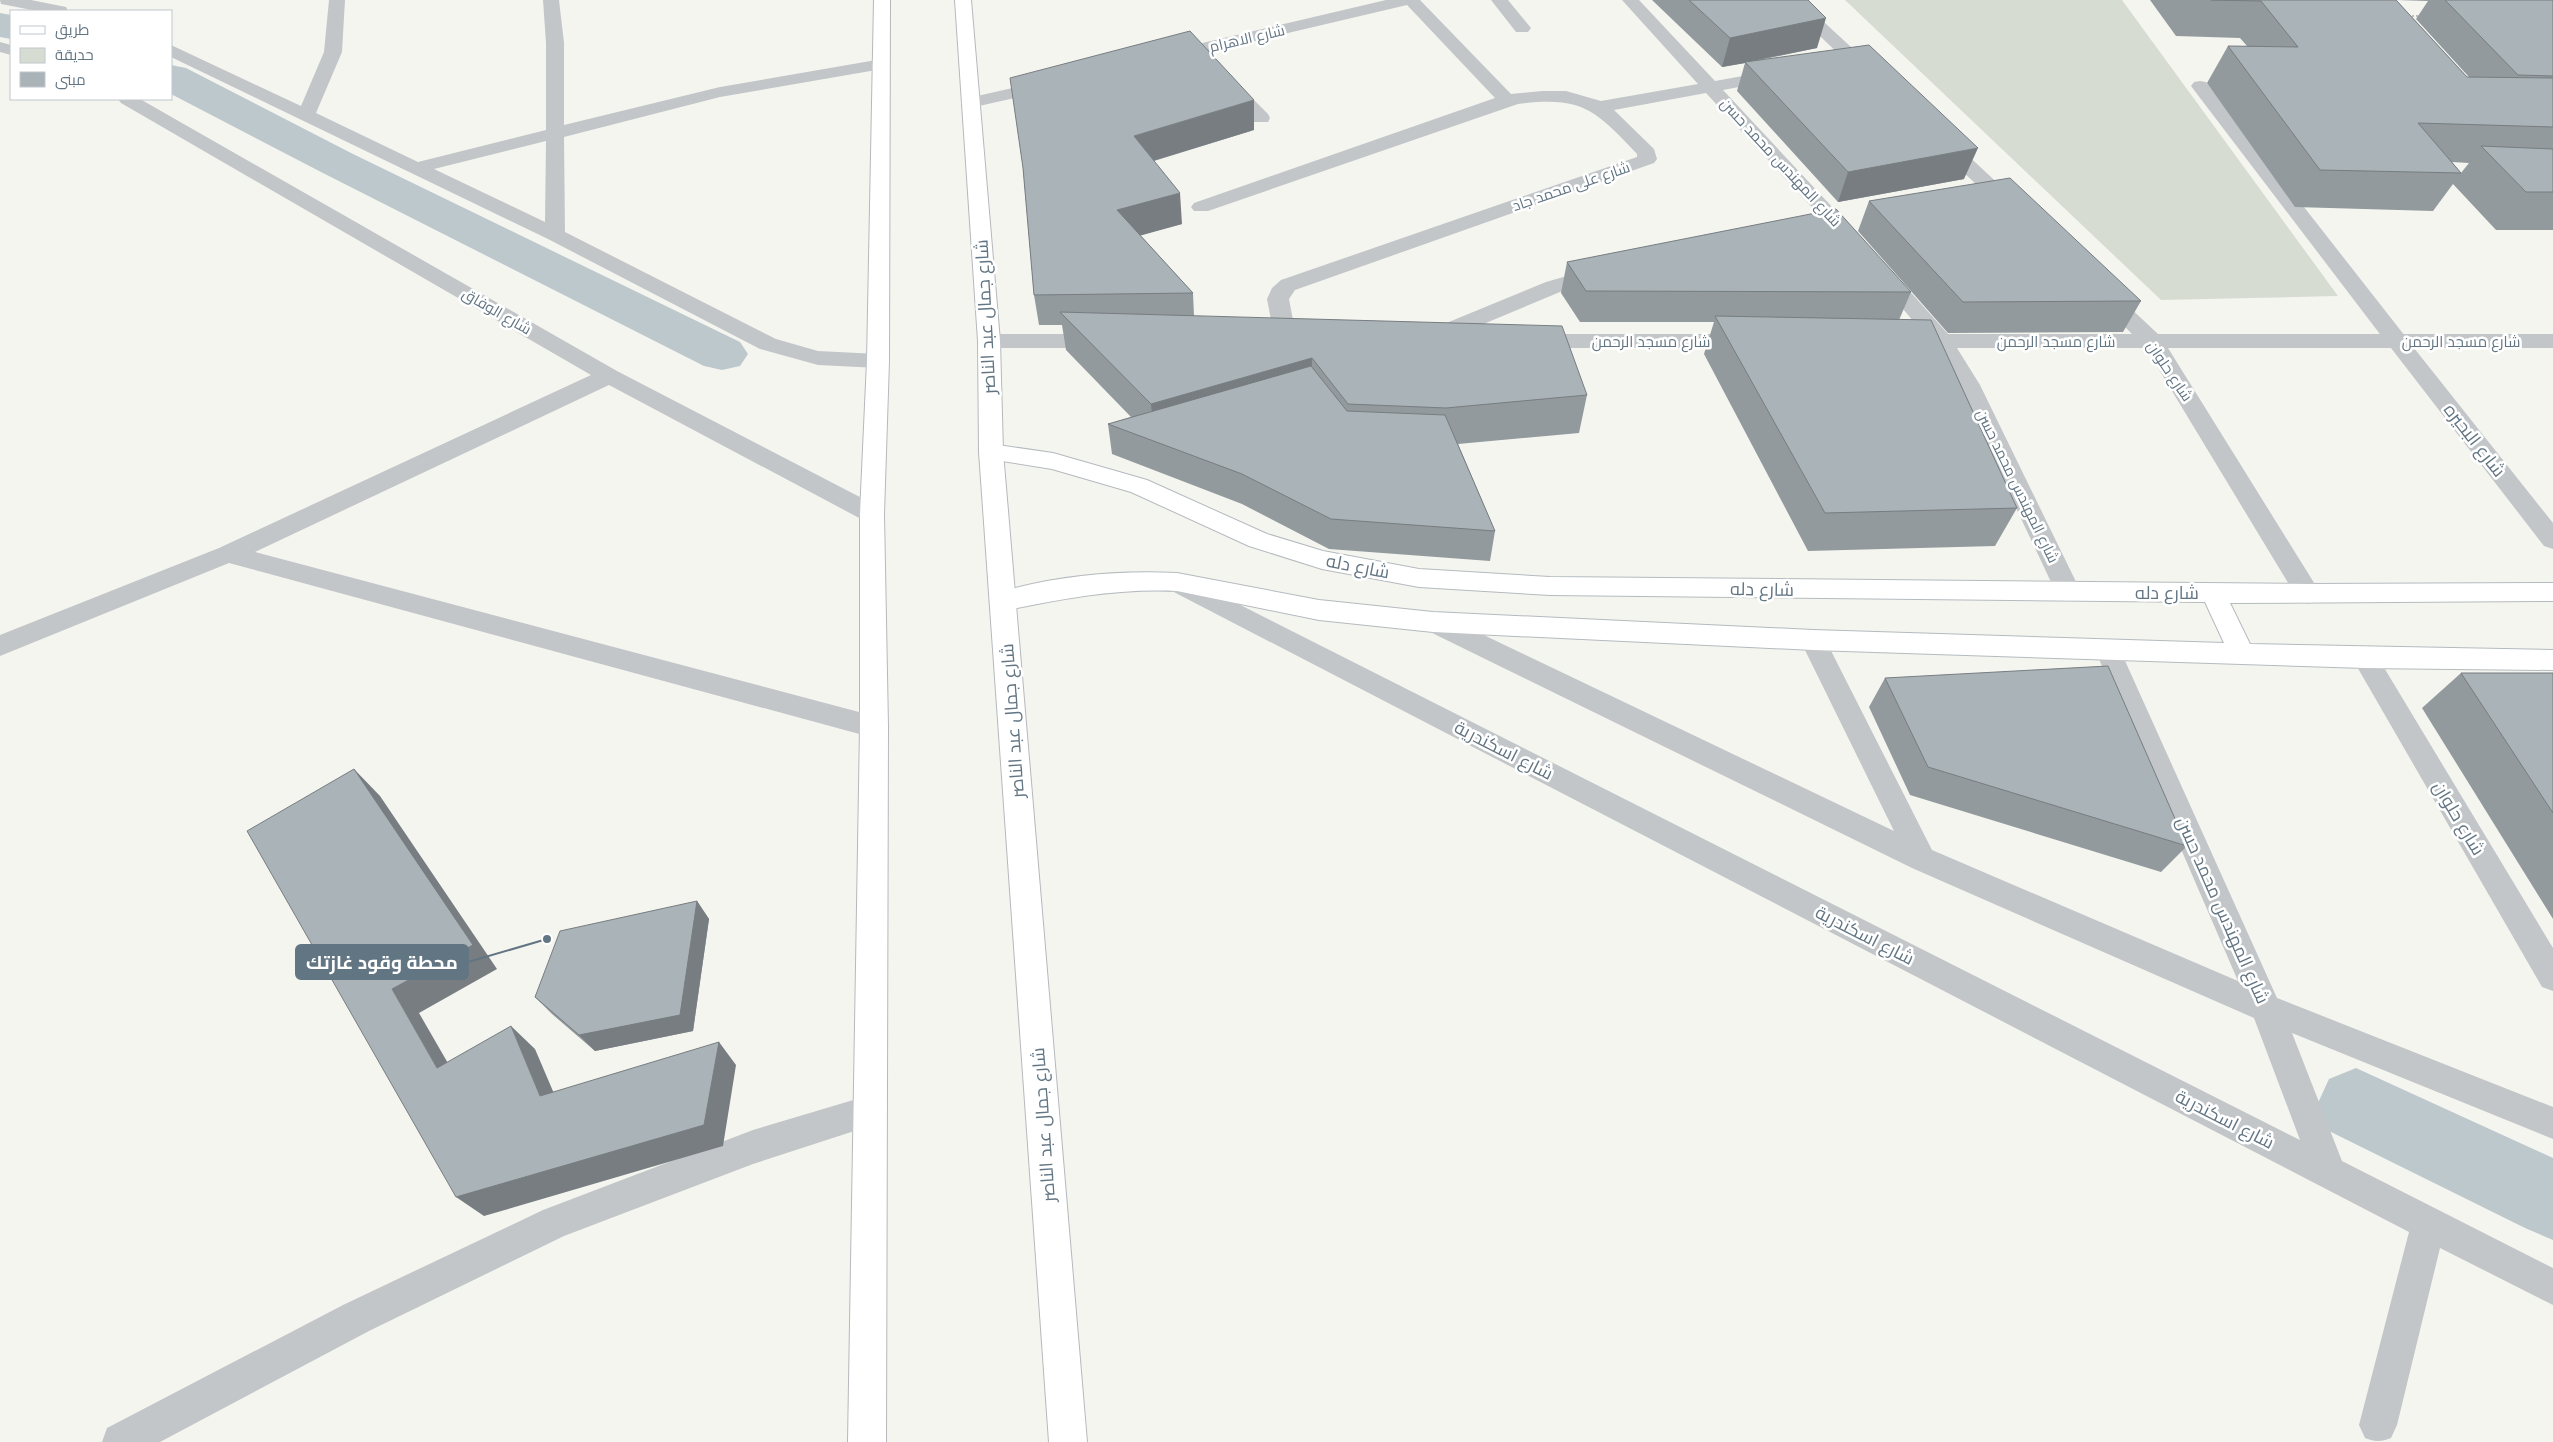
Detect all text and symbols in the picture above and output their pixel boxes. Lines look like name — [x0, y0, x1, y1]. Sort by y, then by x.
legend — [10, 10, 172, 100]
text: طريق — [55, 20, 89, 40]
street label: شارع الاهرام — [1207, 20, 1287, 58]
text: حديقة — [55, 45, 94, 64]
text: مبنى — [55, 70, 86, 90]
street label: شارع المهندس محمد حسن — [1715, 94, 1845, 232]
street label: شارع على محمد جاد — [1510, 157, 1633, 217]
street label: شارع جمال عبد الناصر — [970, 239, 1002, 396]
street label: شارع الوفاق — [458, 284, 535, 340]
street label: شارع مسجد الرحمن — [1592, 332, 1710, 353]
street label: شارع مسجد الرحمن — [1997, 332, 2115, 353]
street label: شارع مسجد الرحمن — [2402, 332, 2520, 353]
street label: شارع حلوان — [2141, 337, 2197, 406]
street label: شارع البحيره — [2438, 399, 2510, 482]
street label: شارع المهندس محمد حسن — [1971, 406, 2064, 567]
street label: شارع دله — [1324, 550, 1391, 584]
street label: شارع دله — [1730, 578, 1794, 602]
street label: شارع دله — [2135, 582, 2199, 605]
street label: شارع جمال عبد الناصر — [996, 643, 1030, 800]
street label: شارع اسكندرية — [1450, 716, 1557, 786]
street label: شارع حلوان — [2427, 777, 2489, 860]
street label: شارع المهندس محمد حسن — [2170, 813, 2274, 1008]
street label: شارع اسكندرية — [1811, 901, 1918, 971]
callout: محطة وقود غازتك — [296, 945, 468, 979]
text: محطة وقود غازتك — [306, 951, 458, 975]
street label: شارع جمال عبد الناصر — [1027, 1047, 1061, 1204]
street label: شارع اسكندرية — [2171, 1085, 2278, 1155]

